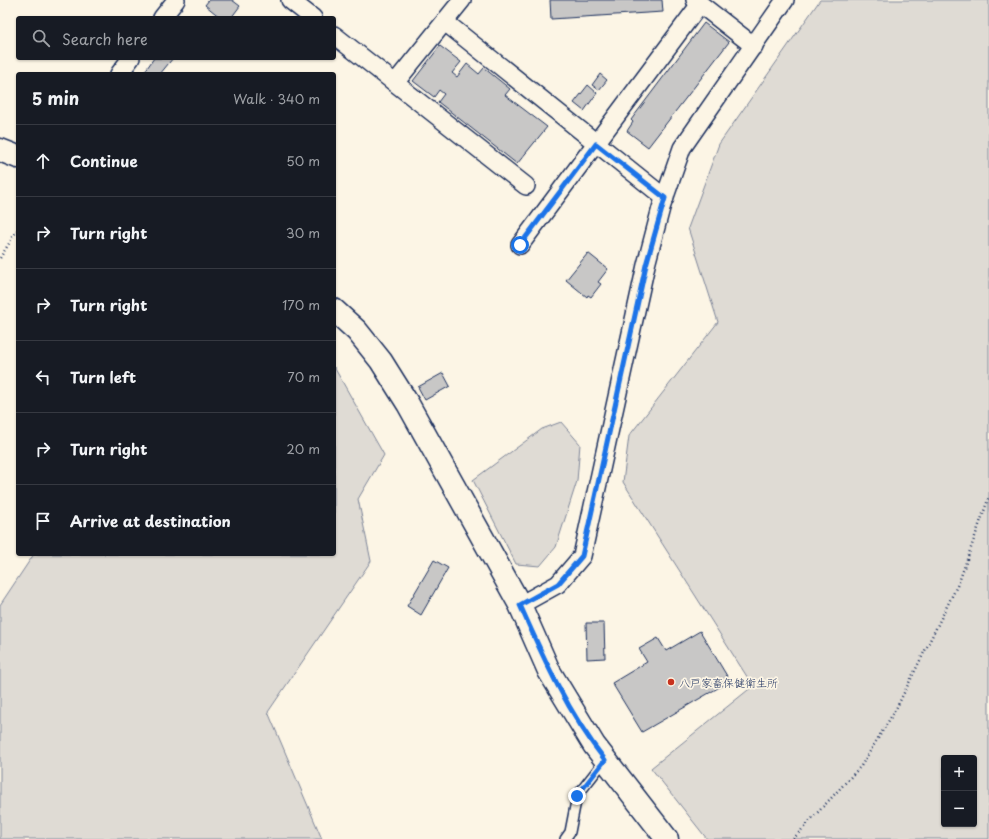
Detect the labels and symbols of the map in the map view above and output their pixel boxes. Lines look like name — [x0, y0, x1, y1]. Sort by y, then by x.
route start — [511, 236, 529, 254]
place label: 八戸家畜保健衛生所 — [679, 674, 778, 691]
marker: 八戸家畜保健衛生所 — [666, 677, 676, 687]
route end — [568, 787, 586, 805]

